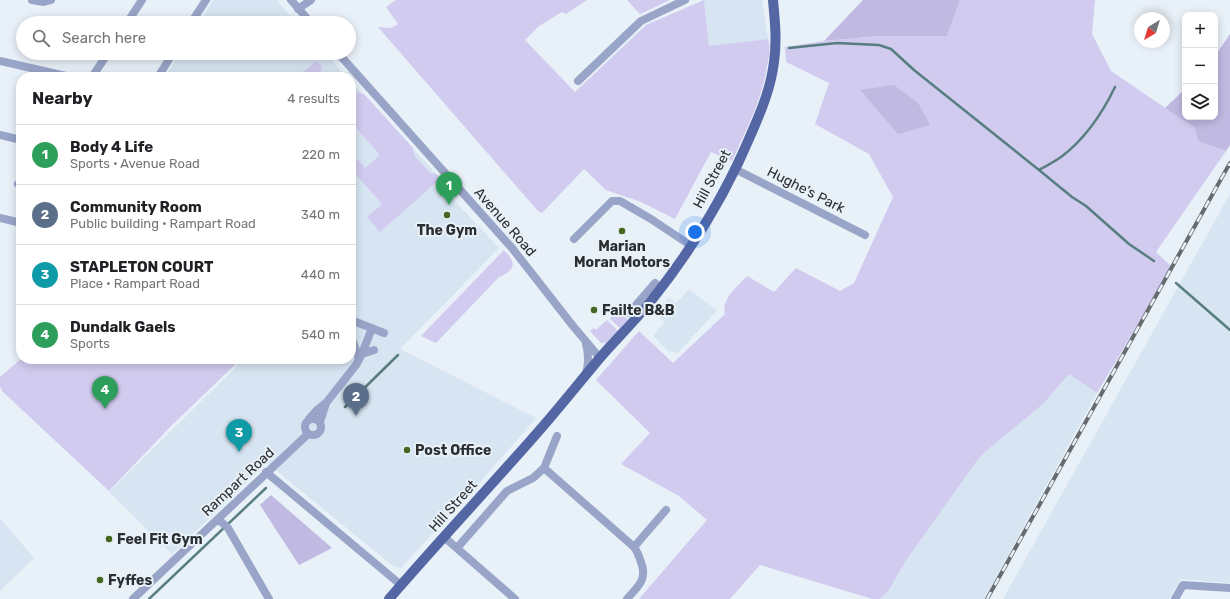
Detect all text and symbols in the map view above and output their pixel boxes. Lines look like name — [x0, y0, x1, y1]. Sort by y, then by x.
north arrow — [1134, 12, 1170, 48]
map controls — [1182, 12, 1218, 120]
button: + — [1182, 12, 1218, 48]
search box — [16, 16, 356, 60]
icon: search — [30, 27, 52, 49]
text: Search here — [62, 29, 146, 47]
button: − — [1182, 48, 1218, 84]
button: layers — [1182, 84, 1218, 120]
text: Nearby — [32, 88, 93, 108]
text: 4 results — [287, 91, 340, 106]
text: Body 4 Life — [70, 138, 153, 156]
street label: Hill Street — [689, 146, 735, 211]
text: 1 — [42, 147, 48, 162]
text: 220 m — [302, 147, 340, 162]
text: Sports · Avenue Road — [70, 156, 200, 171]
street label: Hughe's Park — [764, 163, 849, 217]
pin: 1 — [436, 172, 462, 205]
street label: Avenue Road — [470, 184, 540, 260]
text: Community Room — [70, 198, 202, 216]
text: 2 — [41, 207, 49, 222]
text: 340 m — [301, 207, 340, 222]
marker: The Gym — [442, 210, 452, 220]
text: Public building · Rampart Road — [70, 216, 256, 231]
place label: The Gym — [417, 222, 477, 239]
your location — [685, 222, 705, 242]
marker: Marian Moran Motors — [617, 226, 627, 236]
place label: Marian Moran Motors — [574, 238, 670, 271]
text: STAPLETON COURT — [70, 258, 213, 276]
text: 3 — [41, 267, 49, 282]
text: 440 m — [301, 267, 340, 282]
text: Place · Rampart Road — [70, 276, 200, 291]
place label: Failte B&B — [602, 302, 675, 319]
marker: Failte B&B — [589, 305, 599, 315]
text: Dundalk Gaels — [70, 318, 176, 336]
text: 4 — [41, 327, 49, 342]
text: 540 m — [301, 327, 340, 342]
text: Sports — [70, 336, 110, 351]
pin: 4 — [92, 376, 118, 409]
pin: 2 — [343, 383, 369, 416]
pin: 3 — [226, 419, 252, 452]
place label: Post Office — [415, 442, 491, 459]
street label: Rampart Road — [198, 444, 278, 520]
marker: Post Office — [402, 445, 412, 455]
street label: Hill Street — [425, 476, 481, 536]
place label: Feel Fit Gym — [117, 531, 203, 548]
marker: Feel Fit Gym — [104, 534, 114, 544]
place label: Fyffes — [108, 572, 152, 589]
marker: Fyffes — [95, 575, 105, 585]

